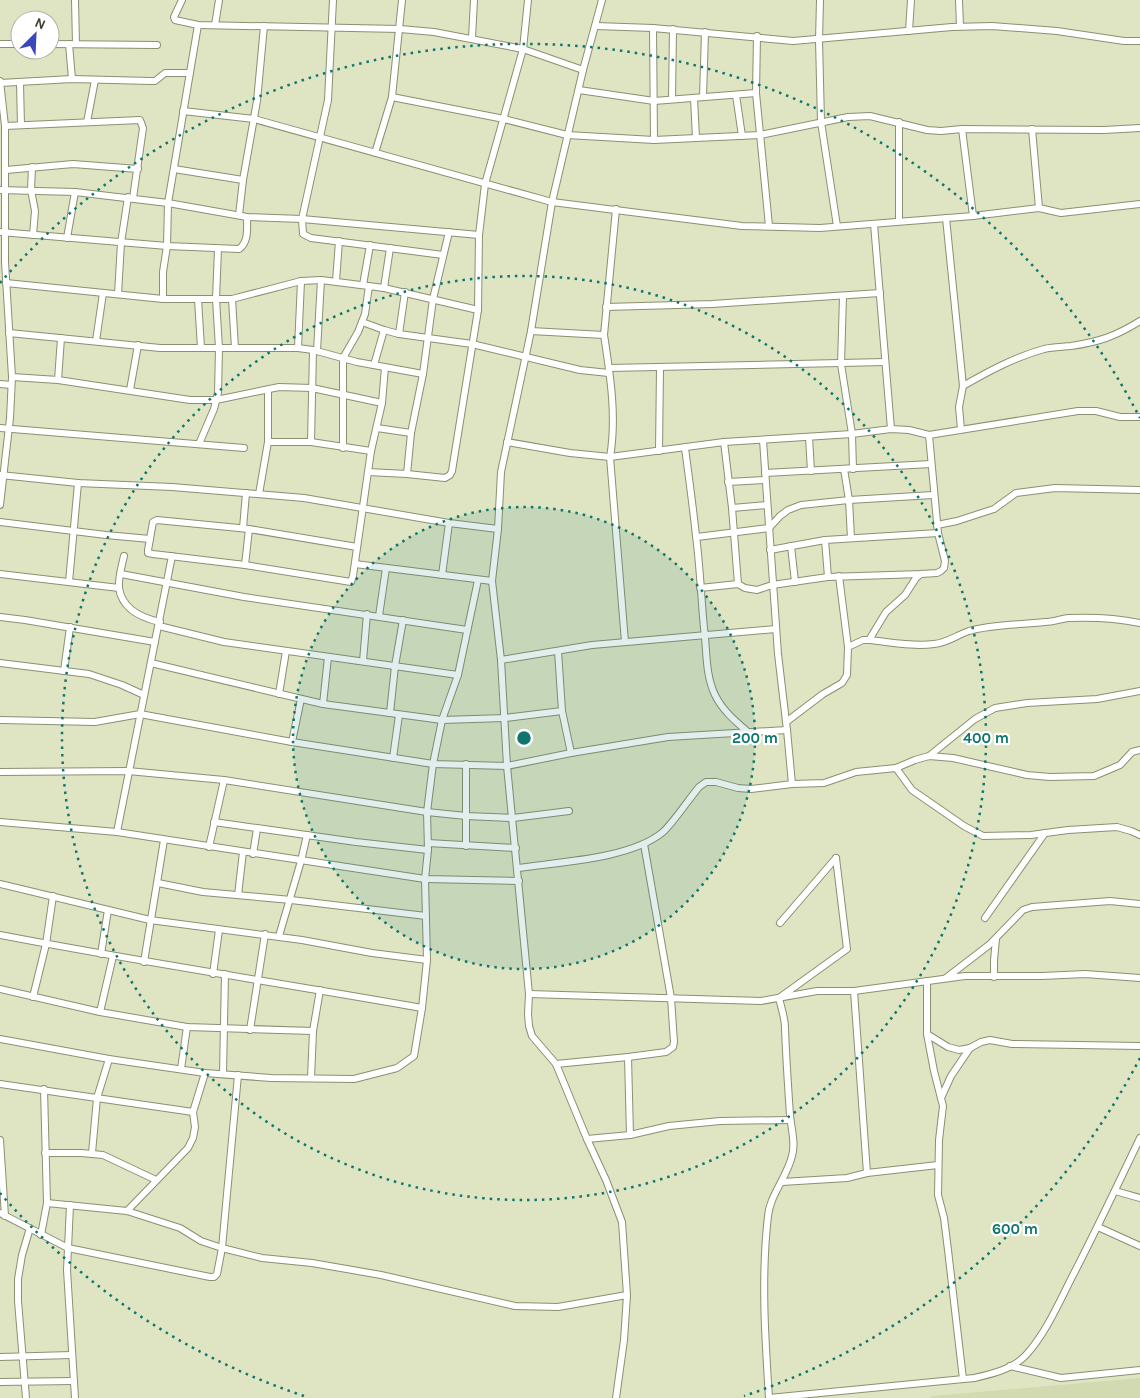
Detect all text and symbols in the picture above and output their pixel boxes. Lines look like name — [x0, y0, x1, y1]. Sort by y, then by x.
north arrow — [10, 10, 60, 60]
text: N — [32, 14, 48, 33]
centre of rings — [515, 729, 533, 747]
text: 200 m — [732, 729, 778, 747]
text: 400 m — [963, 729, 1009, 747]
text: 600 m — [992, 1220, 1038, 1238]

